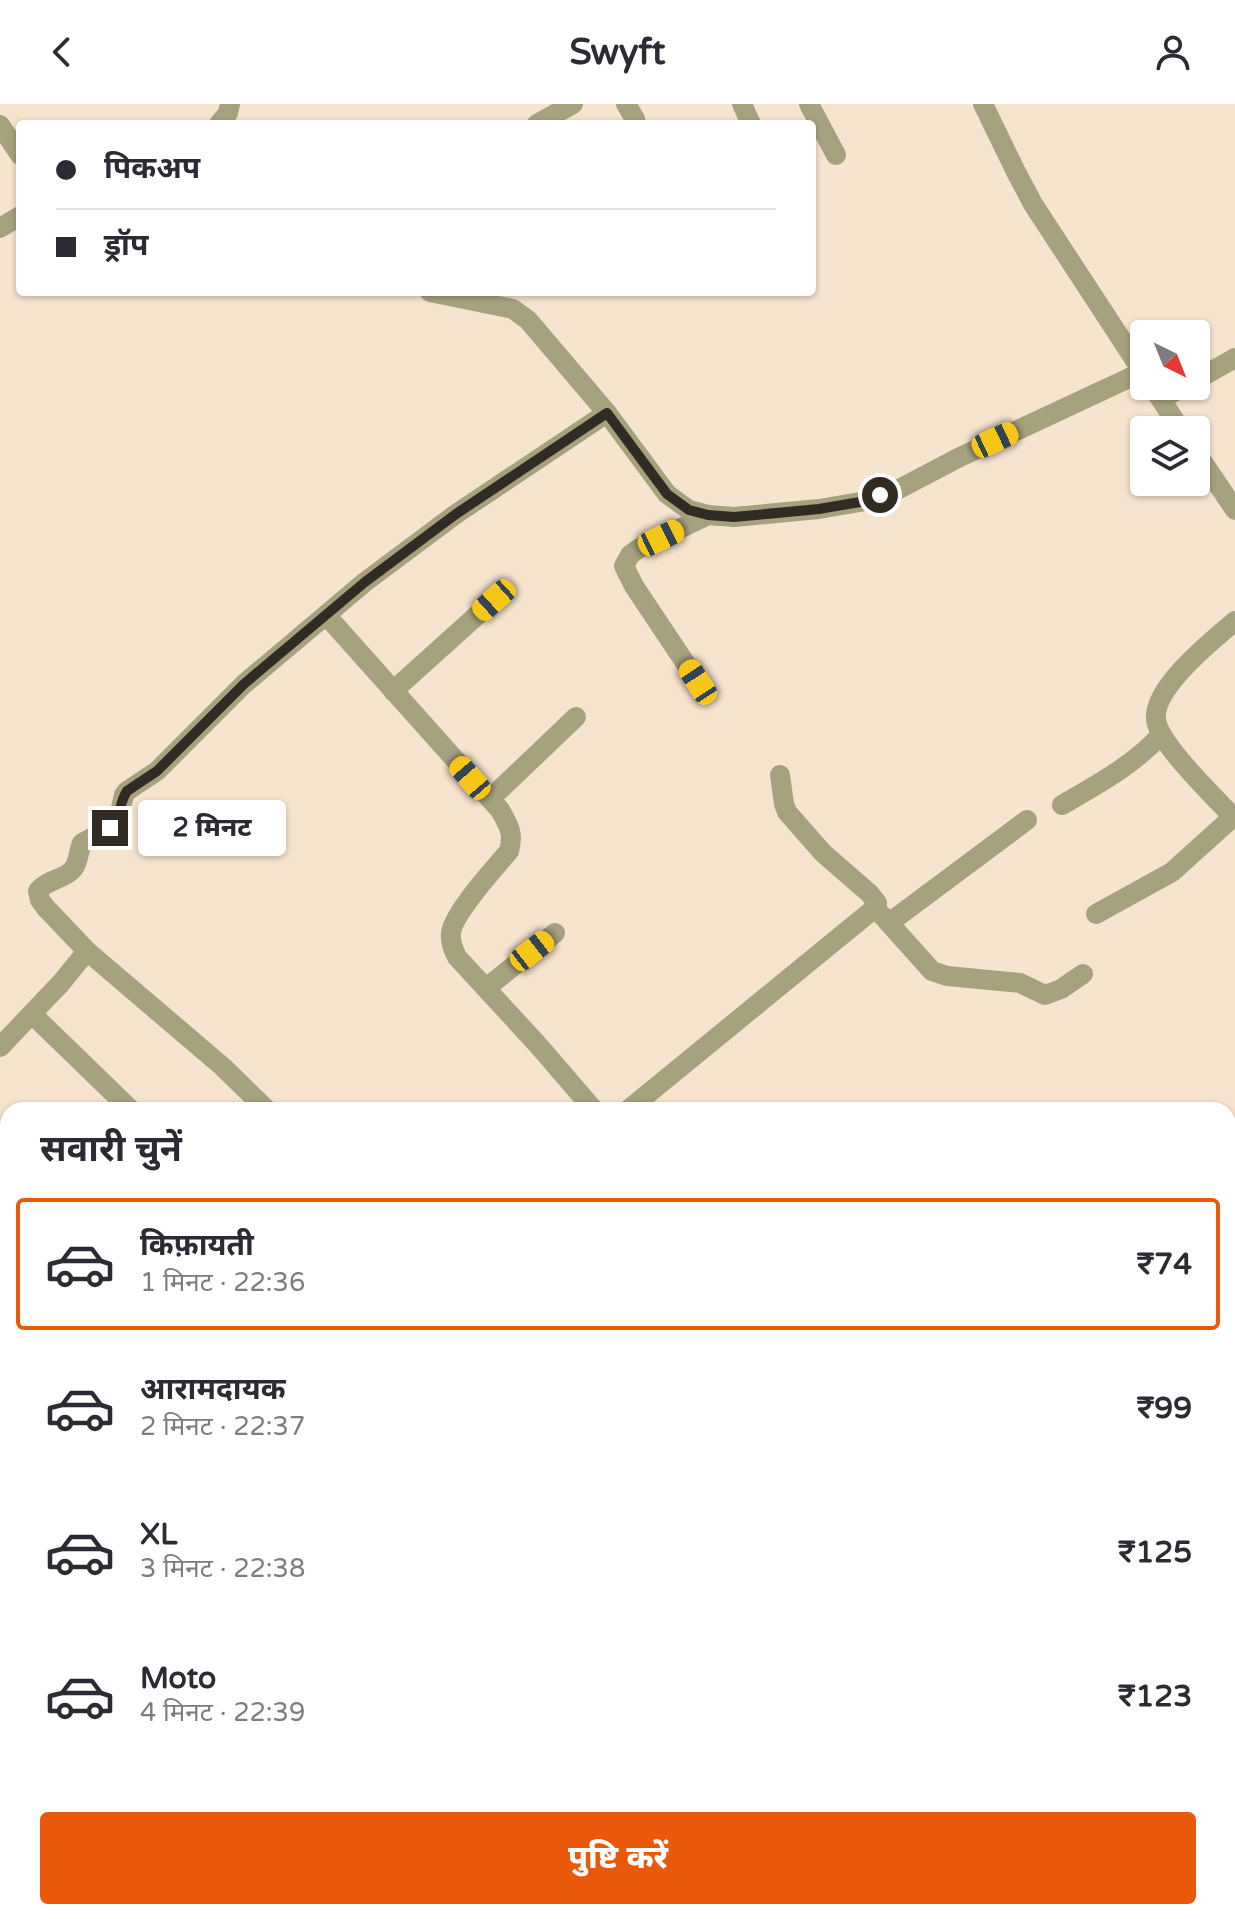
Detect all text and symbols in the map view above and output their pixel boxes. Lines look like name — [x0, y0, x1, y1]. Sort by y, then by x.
icon: back — [40, 30, 84, 74]
icon: person — [1151, 30, 1195, 74]
text: Swyft — [569, 31, 666, 74]
text: पिकअप — [104, 150, 200, 187]
text: ड्रॉप — [104, 227, 148, 264]
north arrow — [1130, 320, 1210, 400]
map controls — [1130, 320, 1210, 496]
button: layers — [1130, 416, 1210, 496]
car — [968, 419, 1022, 461]
route start — [862, 477, 898, 513]
car — [634, 517, 688, 559]
car — [468, 575, 520, 625]
car — [675, 655, 721, 709]
car — [445, 752, 495, 804]
callout: 2 मिनट — [138, 800, 286, 856]
route end — [92, 810, 128, 846]
text: 2 मिनट — [172, 812, 252, 843]
car — [506, 927, 558, 975]
text: सवारी चुनें — [40, 1128, 182, 1171]
text: किफ़ायती — [140, 1227, 254, 1264]
icon: car — [44, 1228, 116, 1300]
text: ₹74 — [1137, 1246, 1192, 1283]
text: 1 मिनट · 22:36 — [140, 1267, 305, 1298]
text: आरामदायक — [140, 1371, 286, 1408]
icon: car — [44, 1372, 116, 1444]
text: ₹99 — [1137, 1390, 1192, 1427]
text: 2 मिनट · 22:37 — [140, 1411, 305, 1442]
icon: car — [44, 1516, 116, 1588]
text: XL — [140, 1516, 177, 1553]
text: ₹125 — [1118, 1534, 1192, 1571]
text: 3 मिनट · 22:38 — [140, 1553, 305, 1584]
icon: car — [44, 1660, 116, 1732]
text: Moto — [140, 1660, 216, 1697]
text: ₹123 — [1118, 1678, 1192, 1715]
text: 4 मिनट · 22:39 — [140, 1697, 305, 1728]
button: पुष्टि करें — [40, 1812, 1196, 1904]

